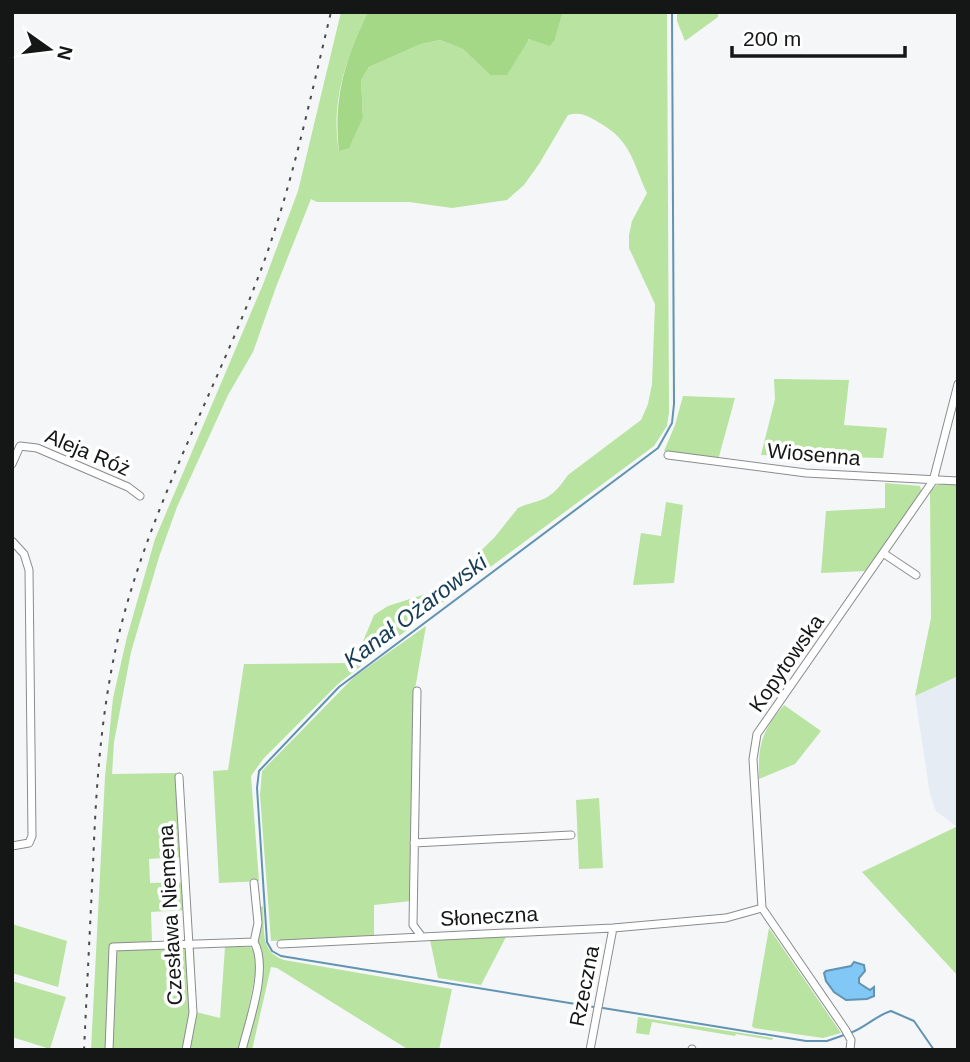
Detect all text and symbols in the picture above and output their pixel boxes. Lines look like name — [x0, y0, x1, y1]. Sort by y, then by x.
north arrow — [14, 14, 84, 84]
scale bar — [732, 14, 905, 58]
text: 200 m — [743, 27, 801, 50]
text: N — [53, 44, 77, 62]
street label: Aleja Róż — [42, 424, 134, 480]
street label: Wiosenna — [766, 438, 862, 470]
water label: Kanał Ożarowski — [338, 548, 492, 673]
street label: Kopytowska — [744, 610, 828, 716]
street label: Czesława Niemena — [154, 824, 186, 1006]
street label: Słoneczna — [439, 902, 539, 930]
street label: Rzeczna — [565, 943, 603, 1028]

